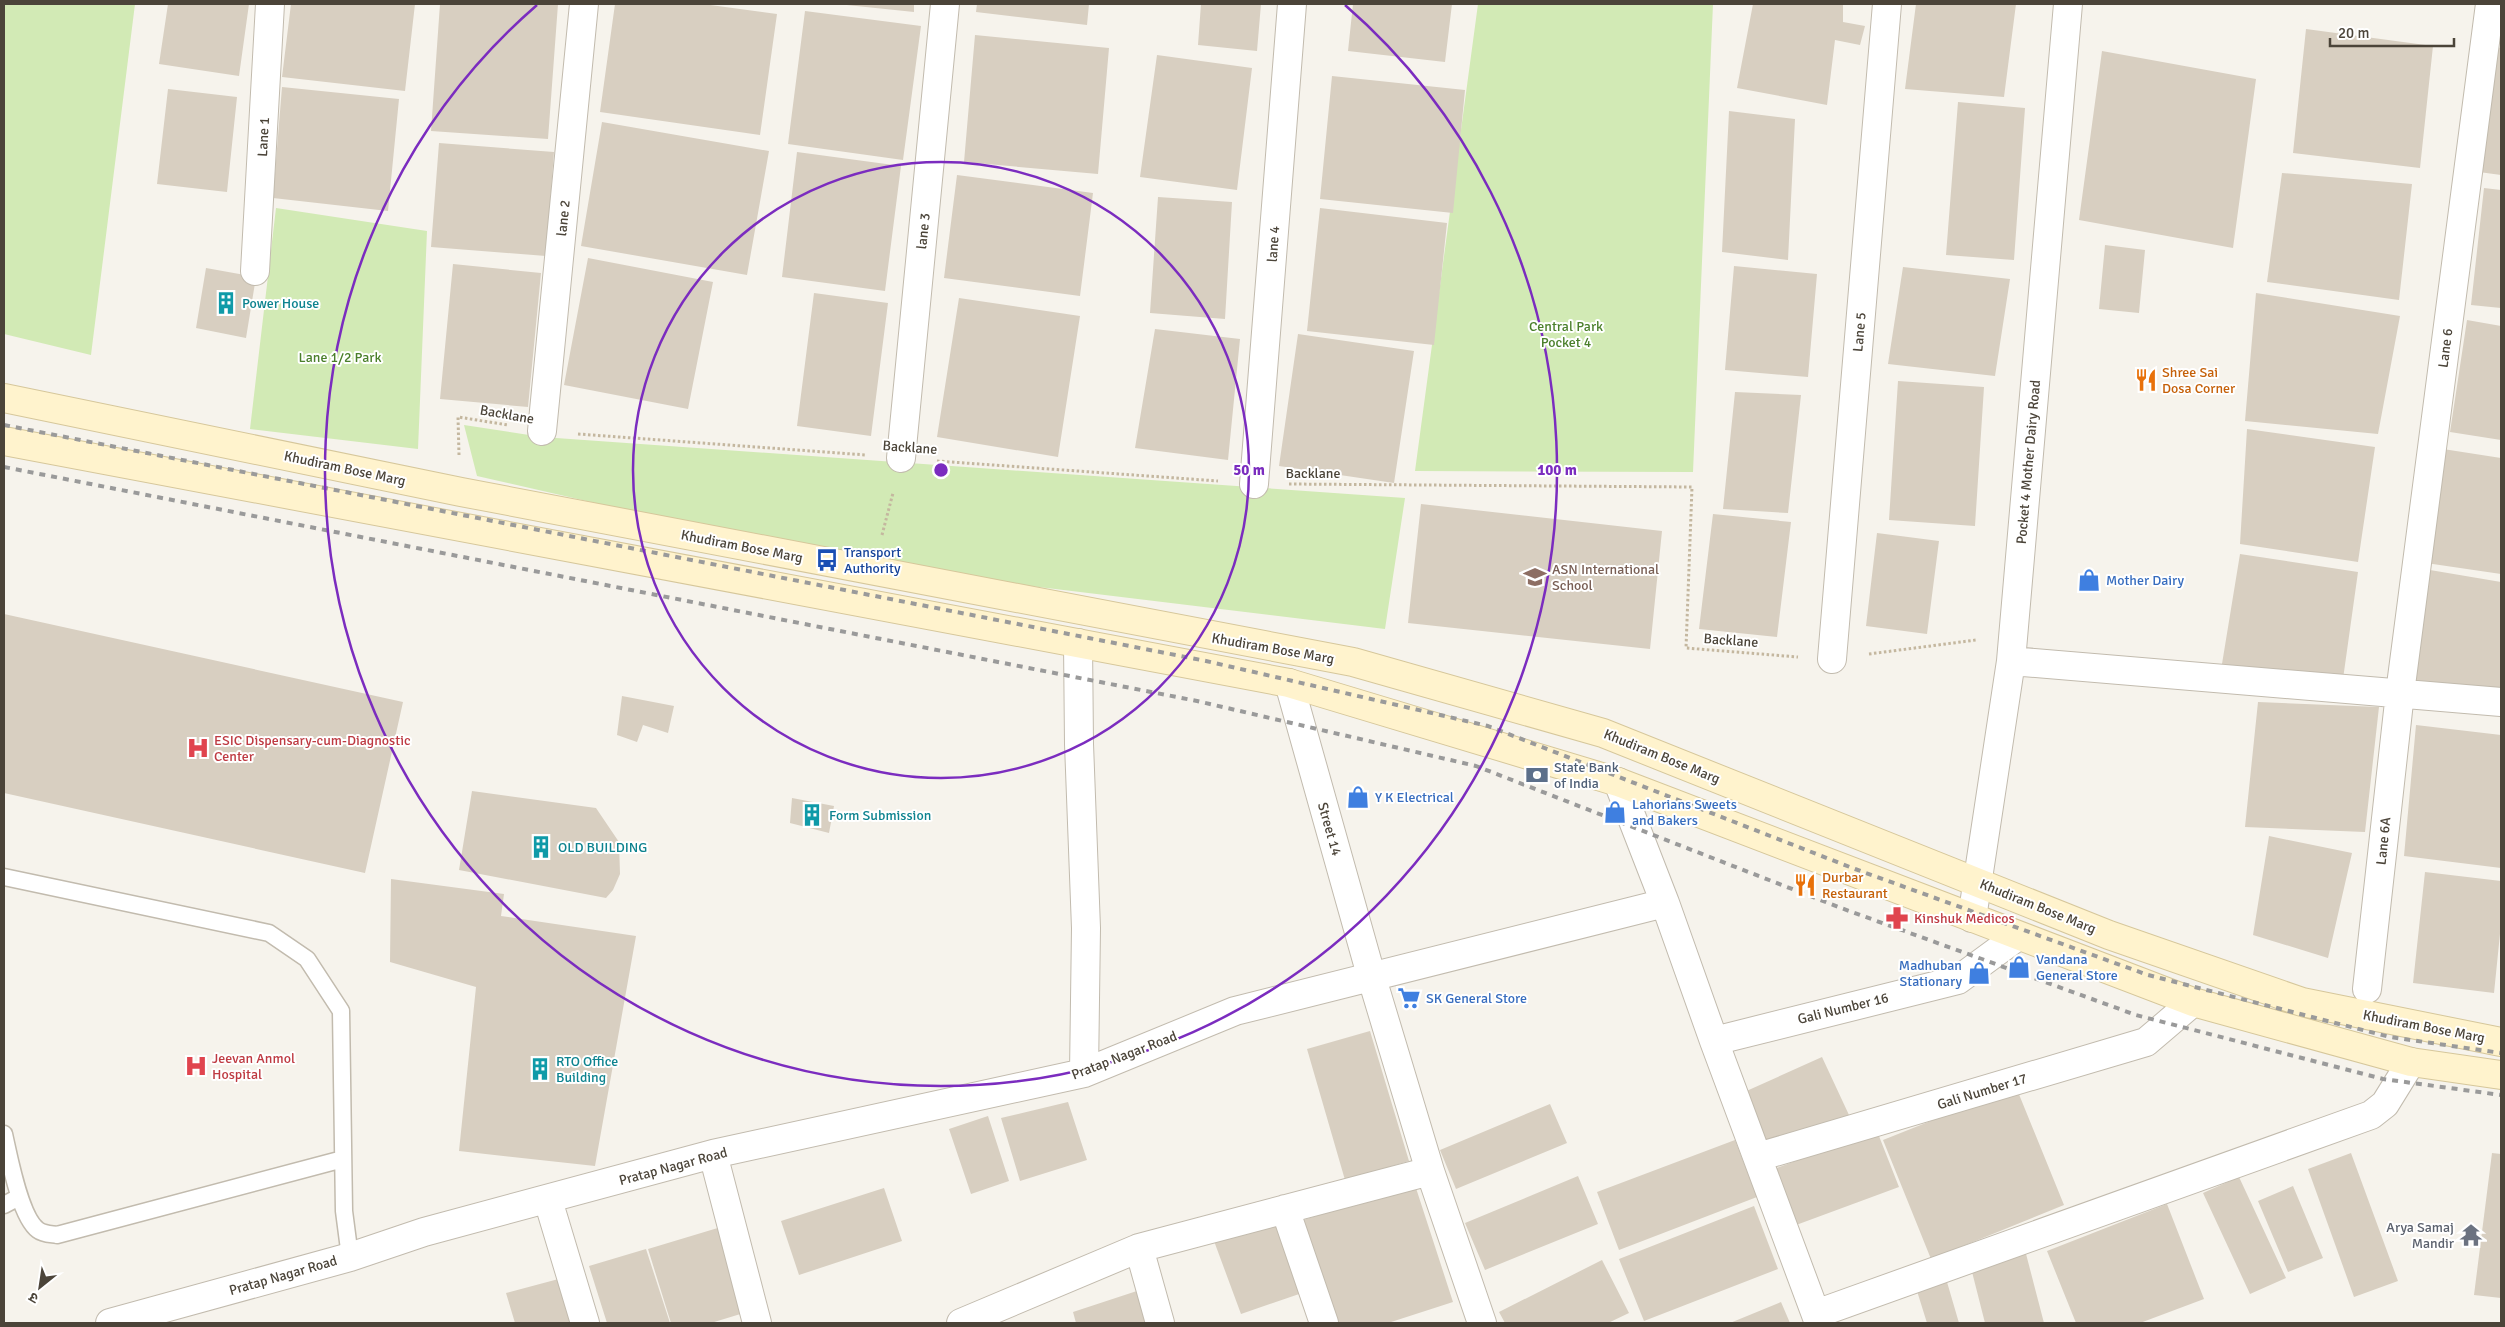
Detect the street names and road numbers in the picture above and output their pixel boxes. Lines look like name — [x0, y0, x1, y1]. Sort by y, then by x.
street label: Lane 1 — [254, 117, 273, 157]
street label: lane 2 — [553, 199, 574, 237]
street label: lane 3 — [913, 212, 934, 250]
street label: lane 4 — [1264, 225, 1283, 263]
street label: Lane 5 — [1849, 312, 1870, 352]
street label: Lane 6 — [2435, 327, 2456, 369]
street label: Pocket 4 Mother Dairy Road — [2013, 379, 2044, 545]
street label: Backlane — [478, 401, 535, 428]
street label: Backlane — [882, 437, 938, 458]
street label: Khudiram Bose Marg — [282, 447, 407, 490]
street label: Backlane — [1286, 465, 1340, 482]
street label: Khudiram Bose Marg — [679, 526, 804, 567]
street label: Khudiram Bose Marg — [1210, 629, 1335, 668]
street label: Backlane — [1703, 630, 1759, 651]
street label: Khudiram Bose Marg — [1601, 725, 1722, 788]
street label: Street 14 — [1314, 801, 1345, 858]
street label: Lane 6A — [2373, 816, 2395, 866]
street label: Khudiram Bose Marg — [1977, 875, 2098, 938]
street label: Gali Number 16 — [1796, 989, 1890, 1028]
street label: Khudiram Bose Marg — [2361, 1006, 2486, 1047]
street label: Pratap Nagar Road — [1069, 1028, 1179, 1083]
street label: Gali Number 17 — [1935, 1070, 2029, 1113]
street label: Pratap Nagar Road — [617, 1144, 729, 1189]
street label: Pratap Nagar Road — [227, 1252, 339, 1299]

